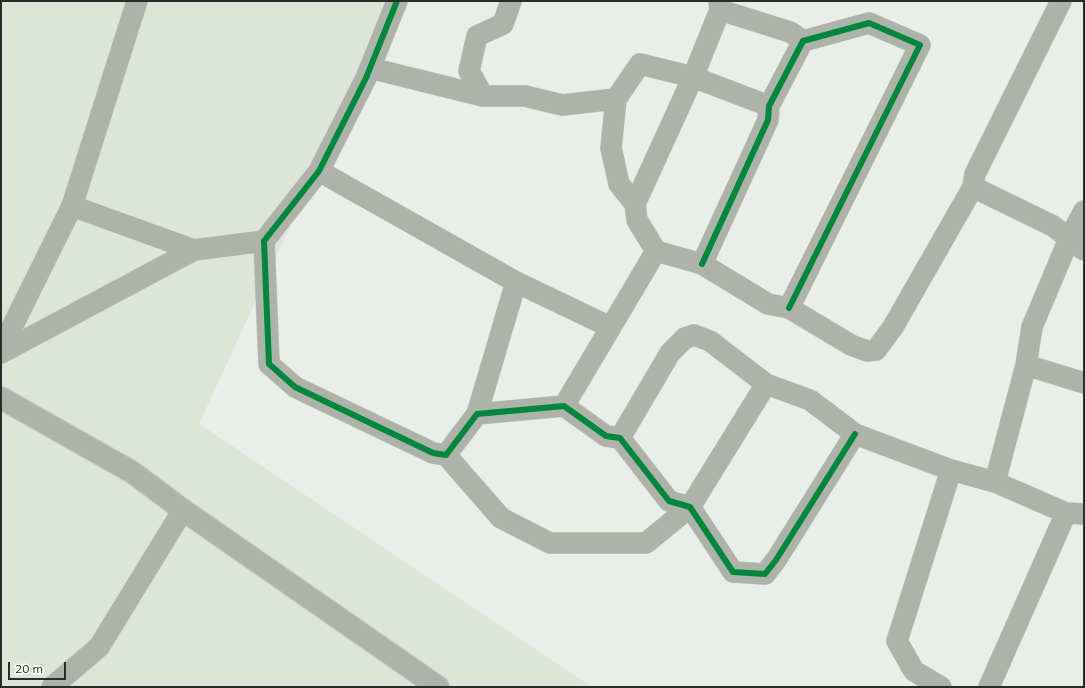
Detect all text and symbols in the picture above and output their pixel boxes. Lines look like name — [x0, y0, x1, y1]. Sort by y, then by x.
scale bar — [10, 654, 68, 680]
text: 20 m — [15, 661, 43, 676]

